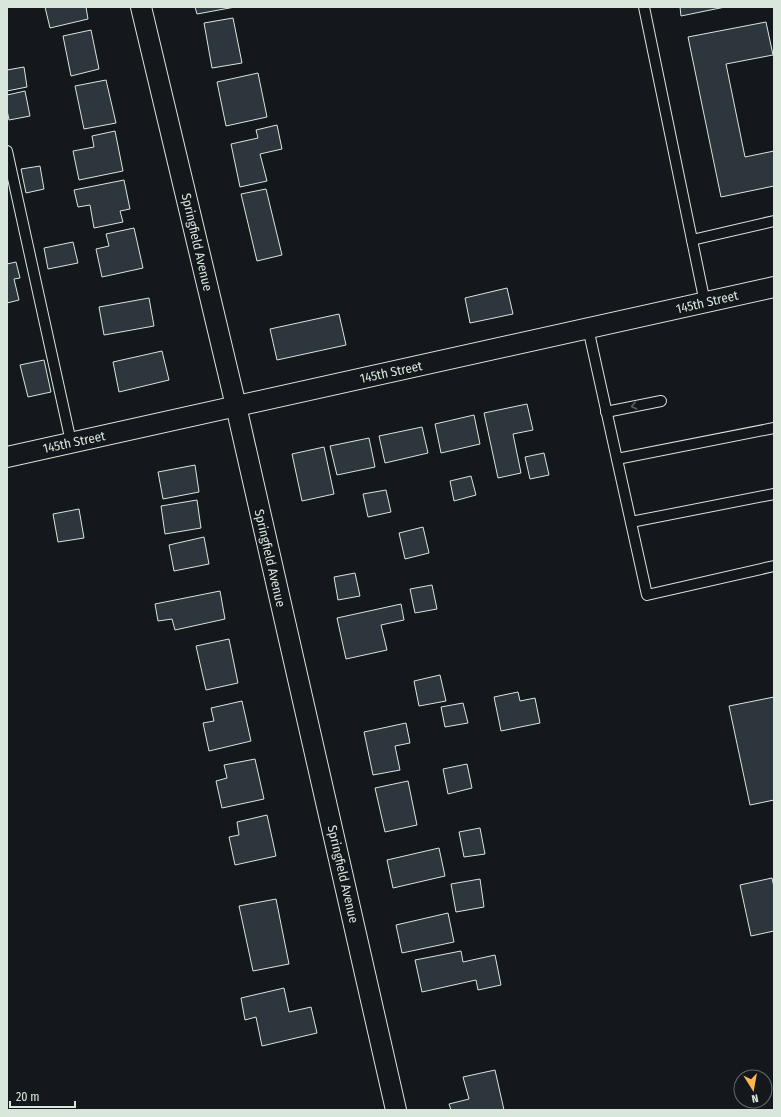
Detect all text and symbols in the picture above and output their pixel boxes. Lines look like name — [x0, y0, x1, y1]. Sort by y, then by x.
street label: Springfield Avenue — [178, 192, 216, 292]
street label: 145th Street — [675, 287, 740, 316]
street label: 145th Street — [359, 358, 424, 386]
one-way arrow — [631, 402, 637, 410]
street label: 145th Street — [42, 428, 107, 456]
street label: Springfield Avenue — [251, 508, 289, 608]
street label: Springfield Avenue — [324, 824, 362, 924]
north arrow — [733, 1069, 773, 1109]
scale bar — [10, 1083, 75, 1109]
text: 20 m — [16, 1090, 40, 1104]
text: N — [750, 1091, 759, 1105]

